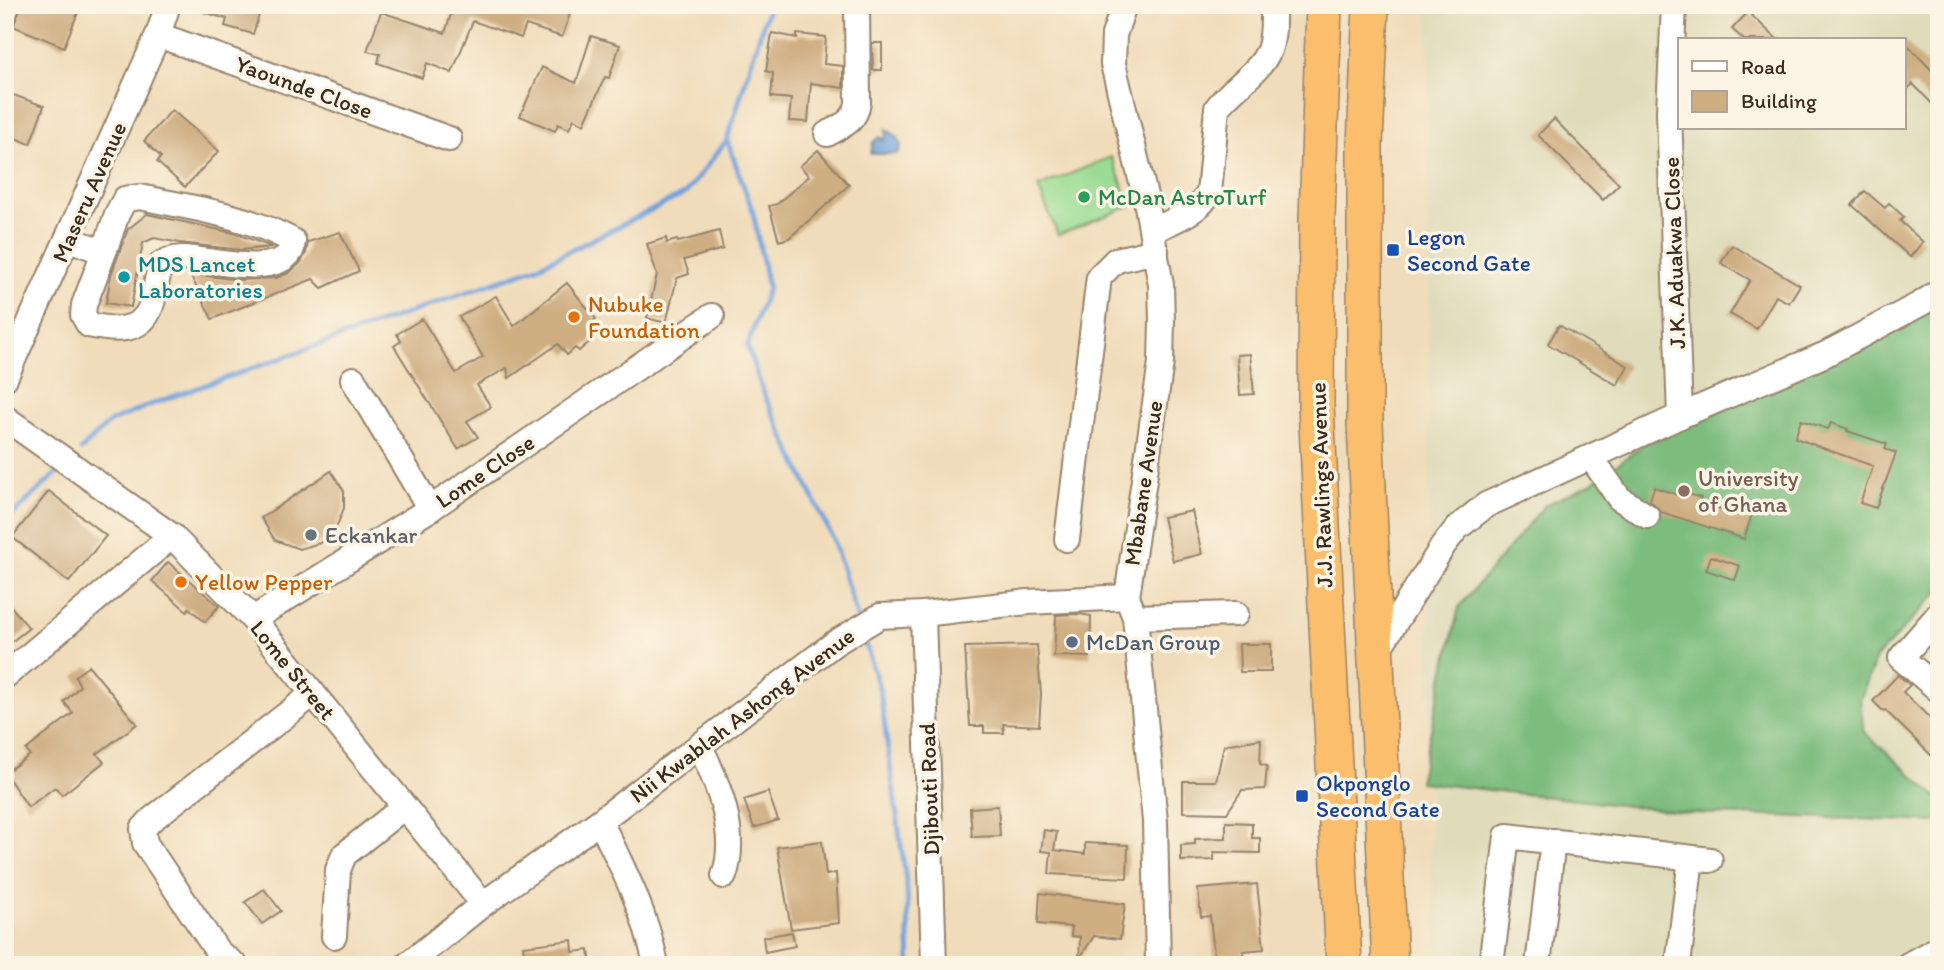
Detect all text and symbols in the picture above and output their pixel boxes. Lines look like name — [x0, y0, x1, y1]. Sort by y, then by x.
legend — [1678, 38, 1906, 130]
street label: Yaounde Close — [232, 49, 376, 125]
text: Road — [1741, 54, 1787, 79]
text: Building — [1741, 88, 1817, 113]
street label: Maseru Avenue — [46, 117, 132, 267]
street label: J.K. Aduakwa Close — [1657, 156, 1691, 350]
place label: McDan AstroTurf — [1098, 183, 1267, 211]
marker: McDan AstroTurf — [1076, 189, 1092, 205]
place label: Legon Second Gate — [1407, 223, 1531, 277]
marker: Legon Second Gate — [1385, 242, 1401, 258]
place label: MDS Lancet Laboratories — [138, 250, 263, 304]
marker: MDS Lancet Laboratories — [116, 269, 132, 285]
place label: Nubuke Foundation — [588, 290, 700, 344]
marker: Nubuke Foundation — [566, 309, 582, 325]
street label: J.J. Rawlings Avenue — [1303, 382, 1339, 588]
street label: Mbabane Avenue — [1118, 399, 1168, 567]
street label: Lome Close — [430, 428, 540, 514]
place label: University of Ghana — [1698, 464, 1799, 518]
marker: University of Ghana — [1676, 483, 1692, 499]
place label: Eckankar — [325, 521, 417, 549]
marker: Eckankar — [303, 527, 319, 543]
place label: Yellow Pepper — [195, 568, 332, 596]
marker: Yellow Pepper — [173, 574, 189, 590]
street label: Lome Street — [244, 614, 342, 726]
street label: Nii Kwablah Ashong Avenue — [624, 621, 860, 809]
place label: McDan Group — [1086, 628, 1220, 656]
marker: McDan Group — [1064, 634, 1080, 650]
street label: Djibouti Road — [913, 722, 945, 856]
place label: Okponglo Second Gate — [1316, 769, 1440, 823]
marker: Okponglo Second Gate — [1294, 788, 1310, 804]

